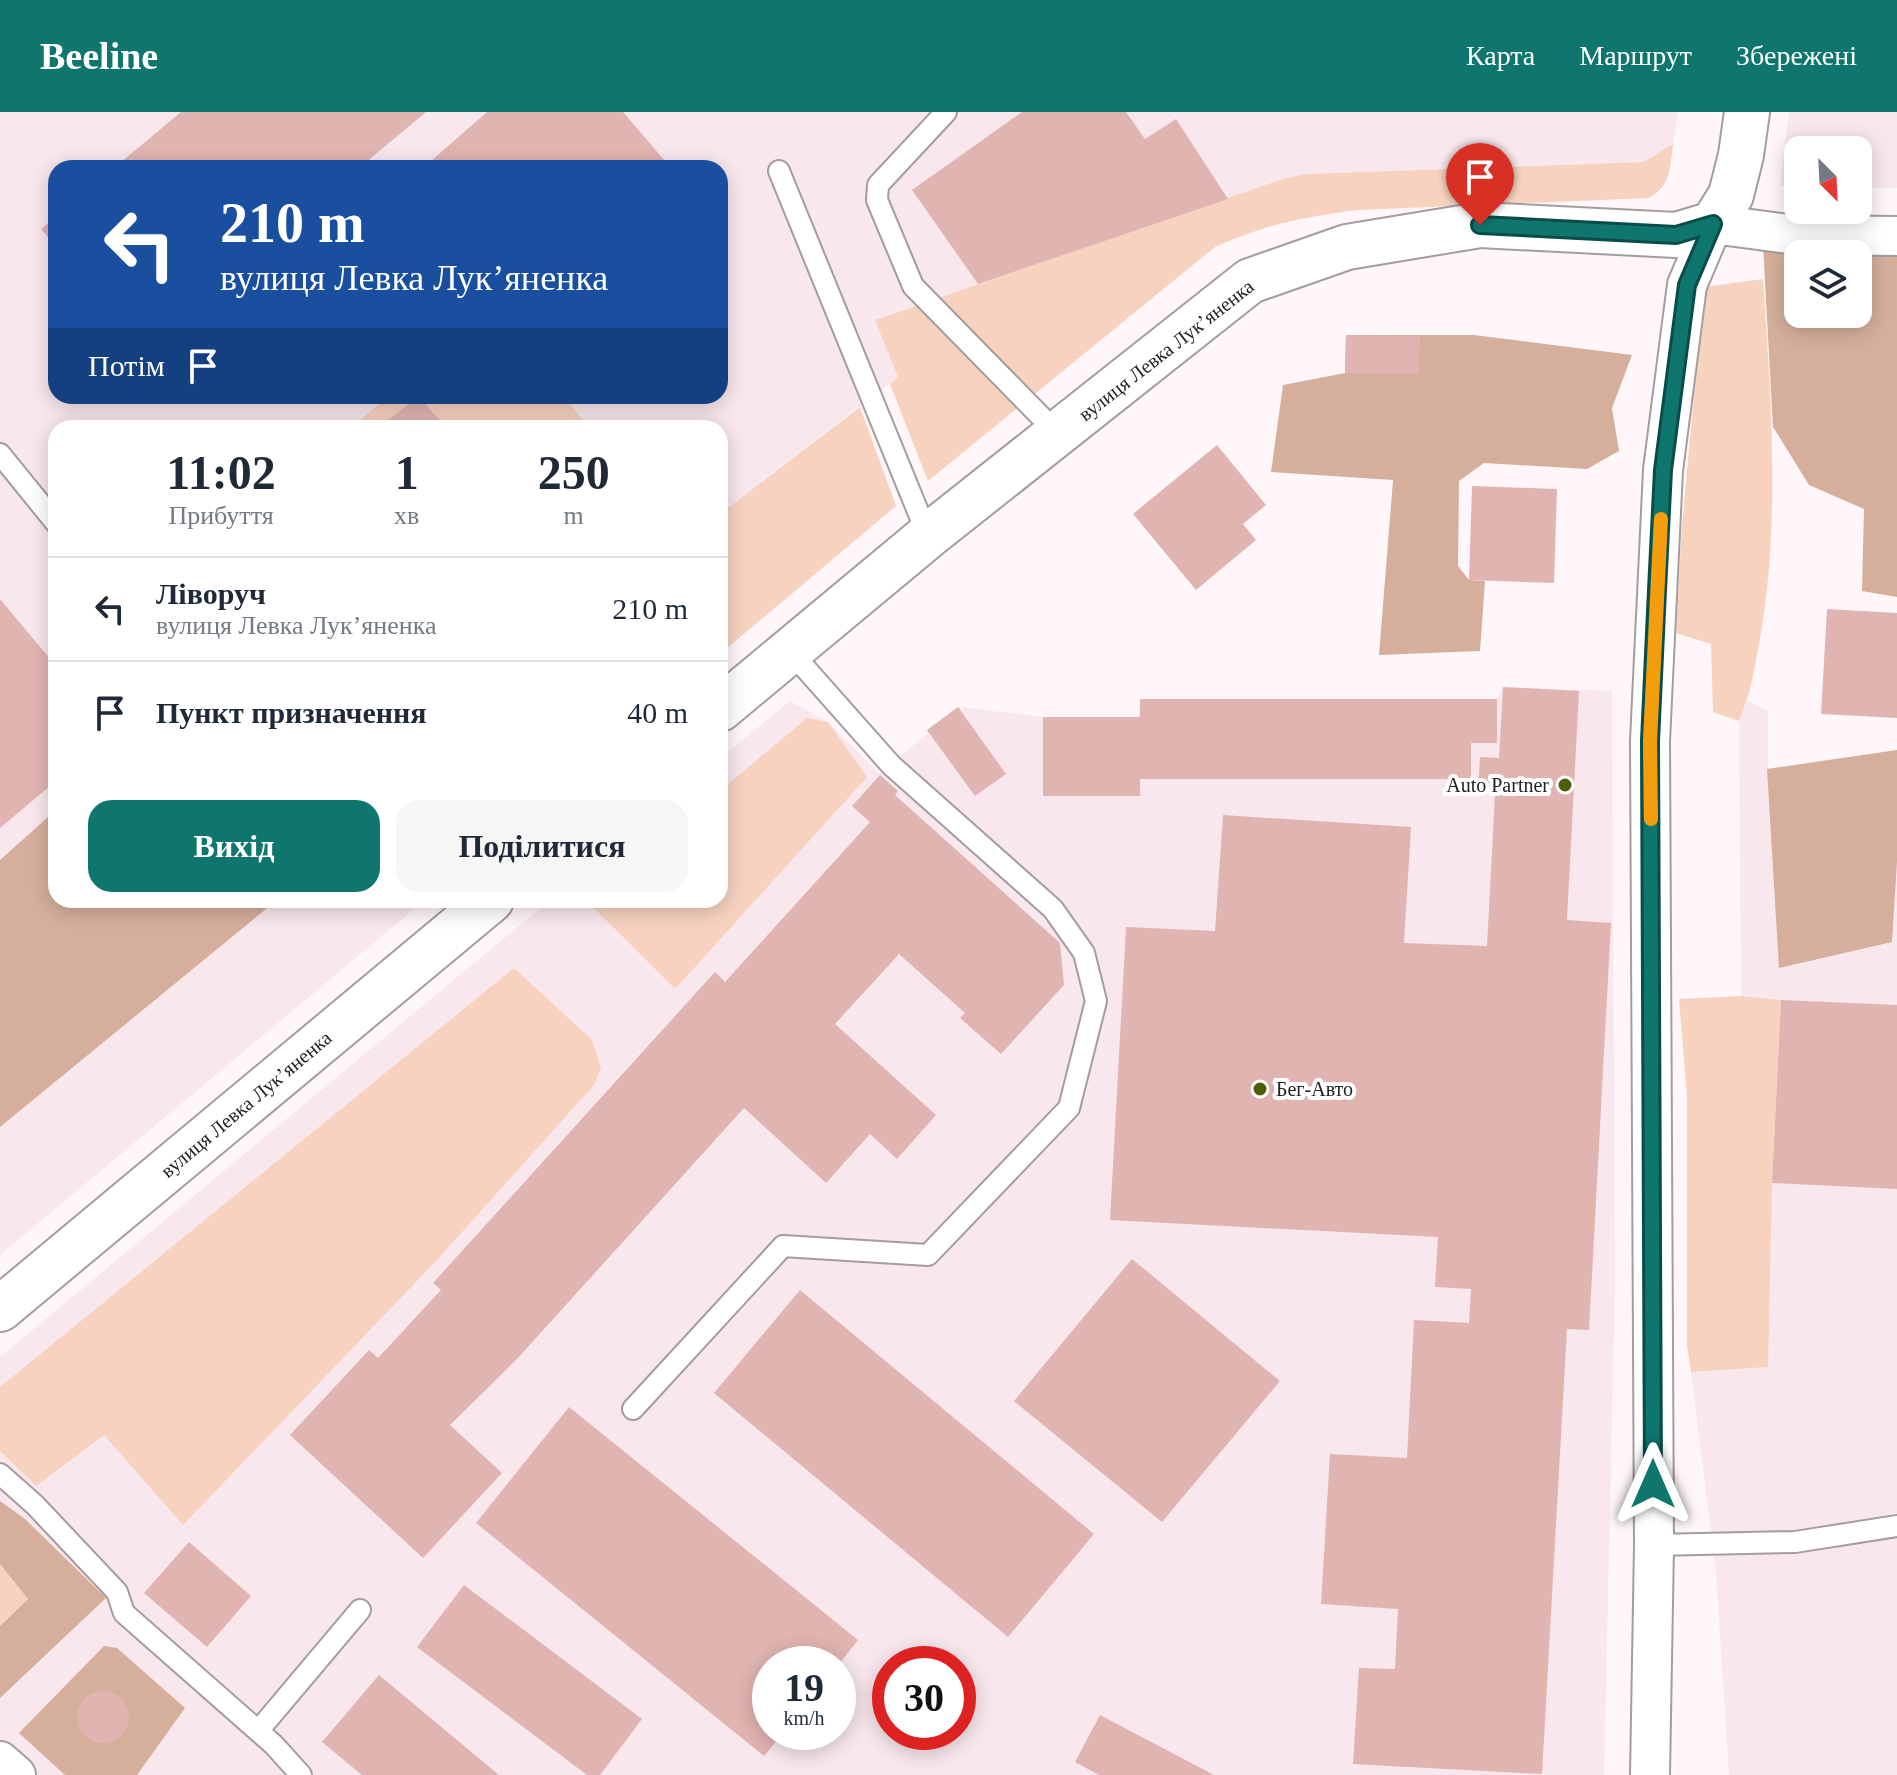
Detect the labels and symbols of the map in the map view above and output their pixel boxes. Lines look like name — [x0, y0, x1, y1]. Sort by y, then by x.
north arrow — [1784, 136, 1872, 224]
pin — [1446, 143, 1514, 225]
street label: вулиця Левка Лукʼяненка — [1074, 275, 1258, 426]
place label: Auto Partner — [1446, 774, 1549, 796]
marker: Auto Partner — [1556, 776, 1574, 794]
street label: вулиця Левка Лукʼяненка — [156, 1026, 336, 1183]
place label: Бег-Авто — [1276, 1078, 1353, 1100]
marker: Бег-Авто — [1251, 1080, 1269, 1098]
position arrow — [1611, 1442, 1695, 1526]
speed limit sign: 30 — [872, 1646, 976, 1750]

